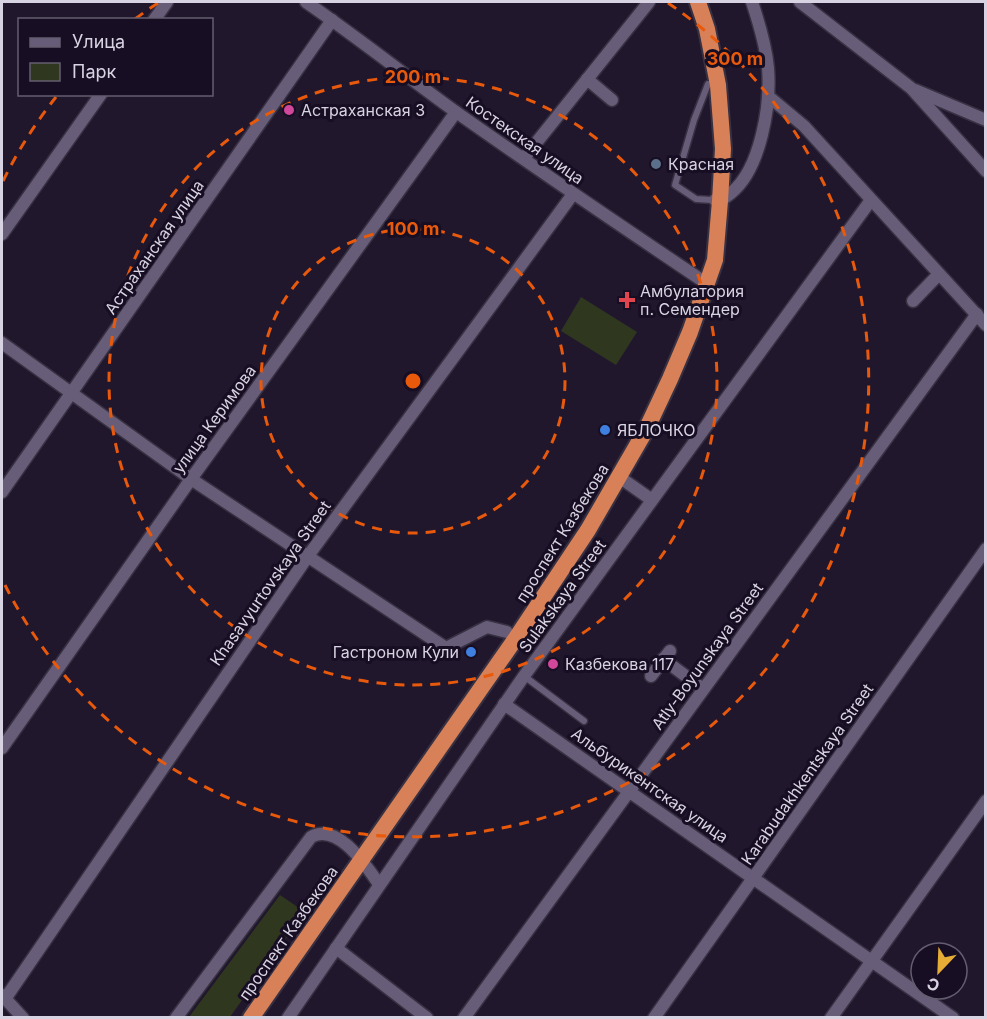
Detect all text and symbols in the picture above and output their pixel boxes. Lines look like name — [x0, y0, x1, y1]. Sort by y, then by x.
legend — [18, 18, 213, 96]
text: Улица — [72, 31, 125, 52]
text: 300 m — [707, 48, 763, 69]
text: Парк — [72, 61, 117, 82]
text: 200 m — [385, 66, 441, 87]
street label: Костекская улица — [462, 92, 588, 188]
place label: Астраханская 3 — [301, 100, 425, 120]
marker: Астраханская 3 — [282, 103, 296, 117]
place label: Красная — [668, 154, 734, 174]
marker: Красная — [649, 157, 663, 171]
street label: Астраханская улица — [100, 176, 208, 318]
text: 100 m — [387, 218, 439, 239]
place label: Амбулатория п. Семендер — [640, 281, 744, 319]
marker: Амбулатория п. Семендер — [618, 291, 636, 309]
street label: улица Керимова — [168, 361, 260, 477]
centre of rings — [403, 371, 423, 391]
place label: ЯБЛОЧКО — [617, 420, 695, 440]
marker: ЯБЛОЧКО — [598, 423, 612, 437]
street label: проспект Казбекова — [511, 460, 613, 606]
street label: Khasavyurtovskaya Street — [205, 497, 335, 669]
street label: Sulakskaya Street — [514, 536, 610, 656]
street label: Atly-Boyunskaya Street — [647, 579, 767, 733]
place label: Гастроном Кули — [333, 642, 459, 662]
marker: Гастроном Кули — [464, 645, 478, 659]
place label: Казбекова 117 — [565, 654, 674, 674]
marker: Казбекова 117 — [546, 657, 560, 671]
street label: Karabudakhkentskaya Street — [737, 679, 877, 869]
street label: Альбурикентская улица — [568, 723, 732, 847]
street label: проспект Казбекова — [234, 862, 342, 1004]
north arrow — [909, 941, 969, 1001]
text: С — [924, 973, 942, 996]

